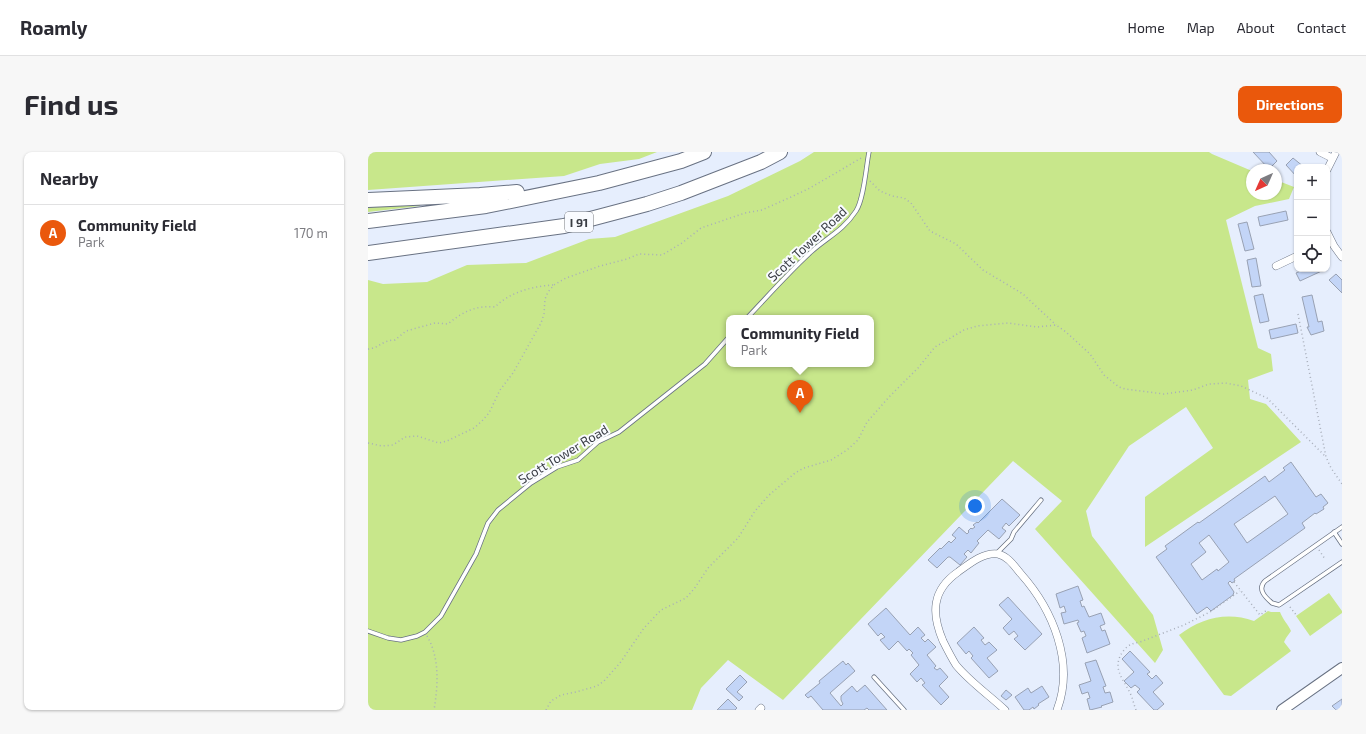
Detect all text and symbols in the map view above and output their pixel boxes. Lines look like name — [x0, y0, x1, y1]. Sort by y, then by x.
text: Roamly — [20, 16, 87, 39]
text: Home — [1128, 19, 1165, 36]
text: Map — [1187, 19, 1215, 36]
text: About — [1237, 19, 1275, 36]
text: Contact — [1297, 19, 1346, 36]
button: Directions — [1238, 86, 1342, 123]
text: Find us — [24, 87, 118, 121]
north arrow — [1246, 164, 1282, 200]
map controls — [1294, 164, 1330, 272]
button: + — [1294, 164, 1330, 200]
text: Nearby — [40, 168, 98, 188]
button: − — [1294, 200, 1330, 236]
street label: Scott Tower Road — [764, 203, 850, 285]
road number: I 91 — [565, 212, 593, 232]
text: Community Field — [78, 216, 197, 234]
text: A — [49, 225, 57, 241]
text: 170 m — [294, 225, 328, 241]
text: Park — [78, 234, 105, 250]
button: locate — [1294, 236, 1330, 272]
popup — [726, 315, 874, 367]
text: Community Field — [741, 324, 859, 342]
text: Park — [741, 342, 767, 358]
pin: A — [787, 380, 813, 413]
street label: Scott Tower Road — [515, 421, 611, 487]
your location — [965, 496, 985, 516]

